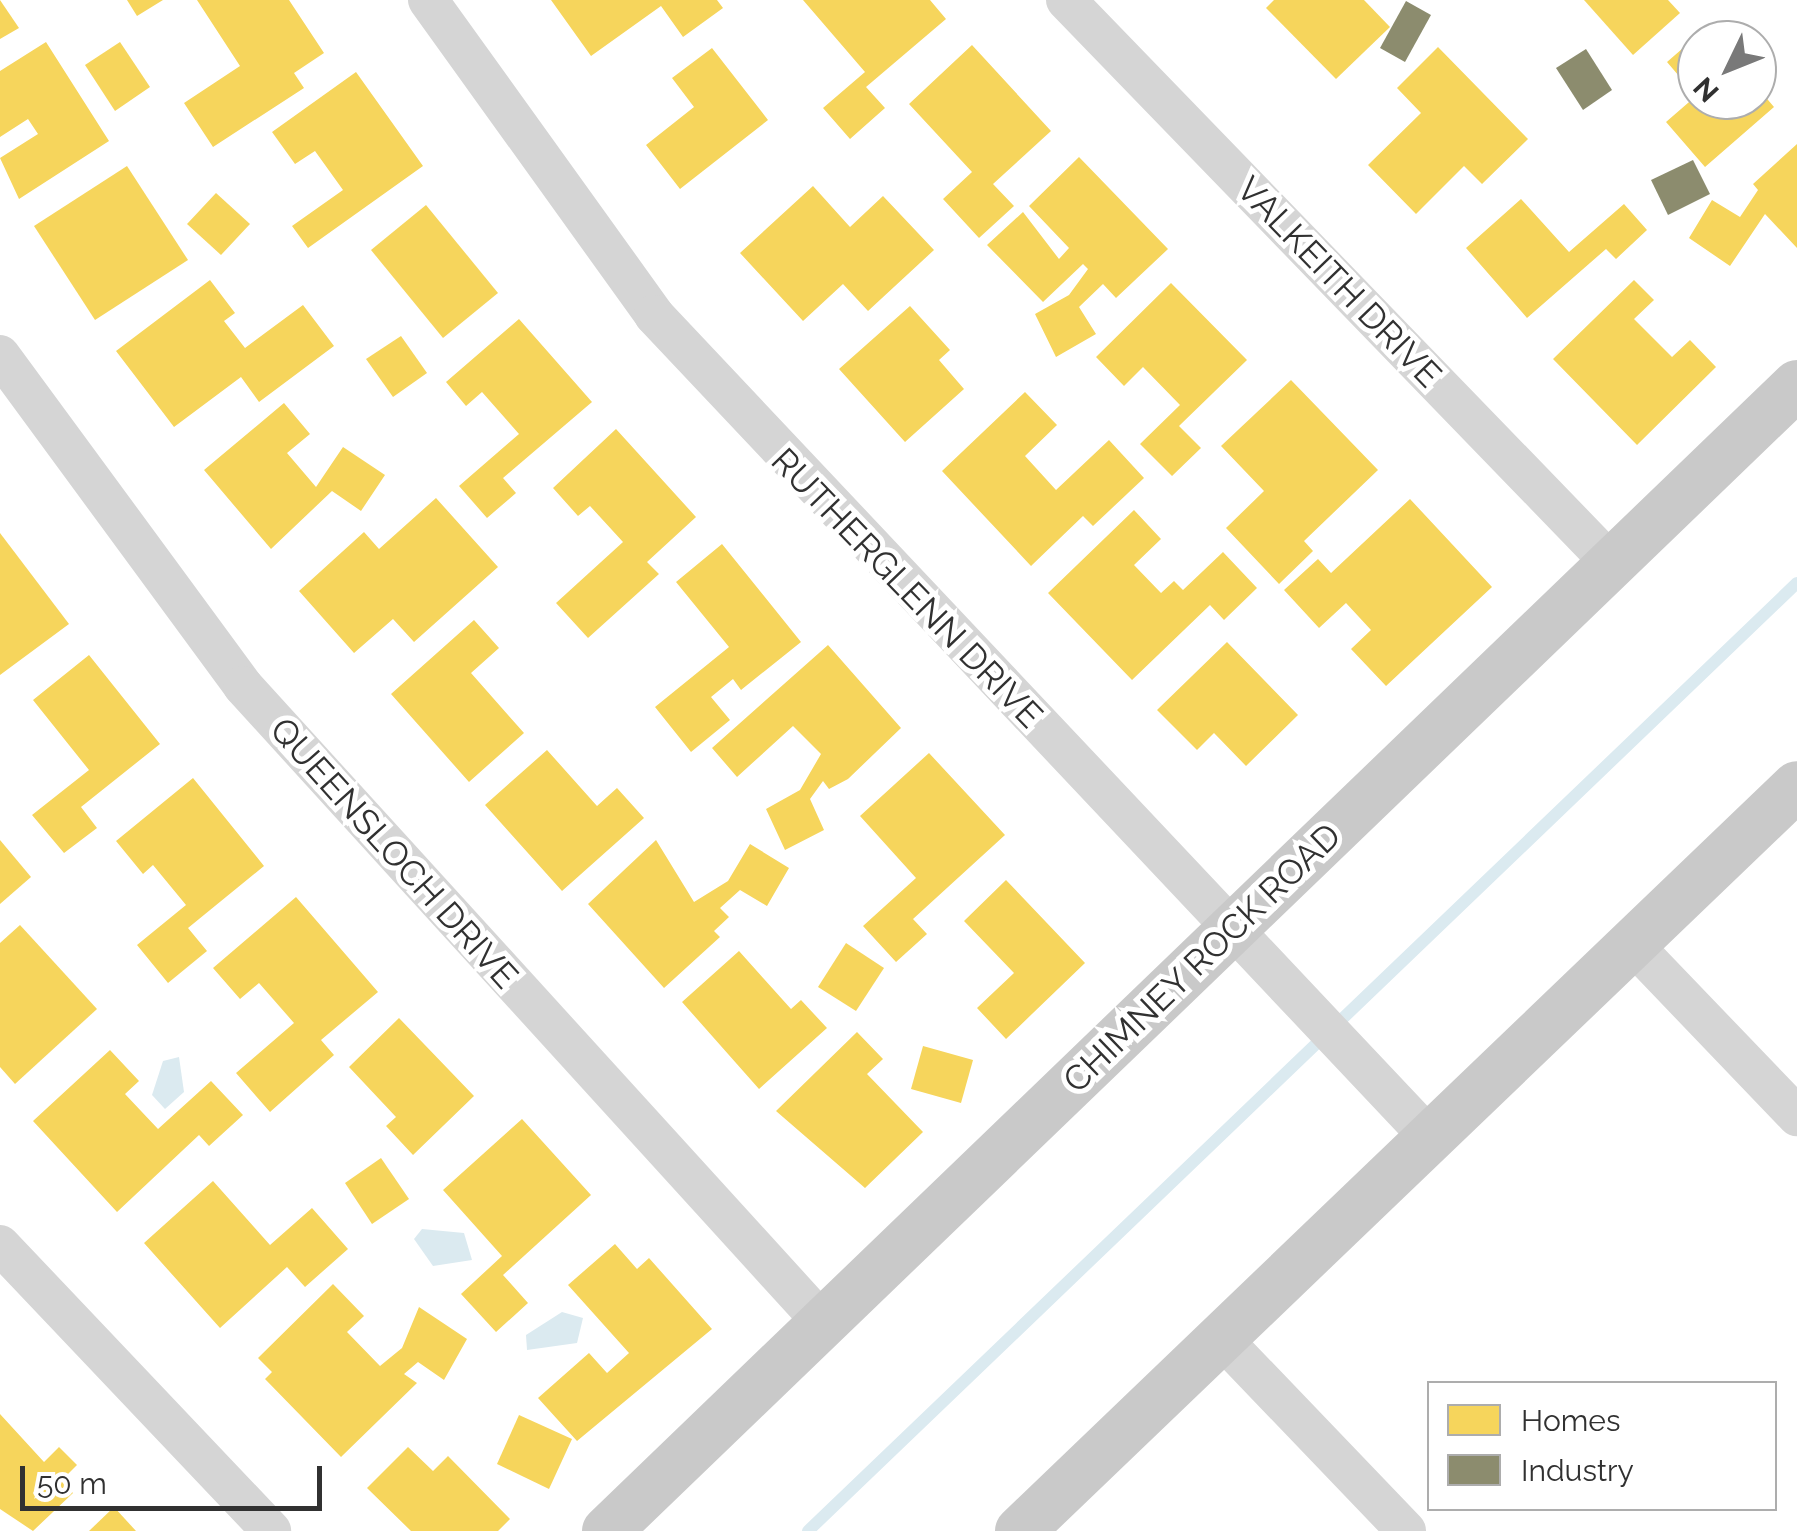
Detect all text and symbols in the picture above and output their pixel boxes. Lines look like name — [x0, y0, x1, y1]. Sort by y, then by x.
north arrow — [1677, 20, 1777, 120]
text: N — [1687, 70, 1726, 109]
street label: VALKEITH DRIVE — [1228, 168, 1450, 396]
street label: RUTHERGLENN DRIVE — [763, 440, 1051, 736]
street label: QUEENSLOCH DRIVE — [261, 709, 527, 997]
street label: CHIMNEY ROCK ROAD — [1054, 814, 1350, 1102]
legend — [1427, 1381, 1777, 1511]
text: Homes — [1521, 1403, 1620, 1438]
scale bar — [25, 1446, 328, 1508]
text: Industry — [1521, 1453, 1634, 1488]
text: 50 m — [37, 1466, 107, 1501]

